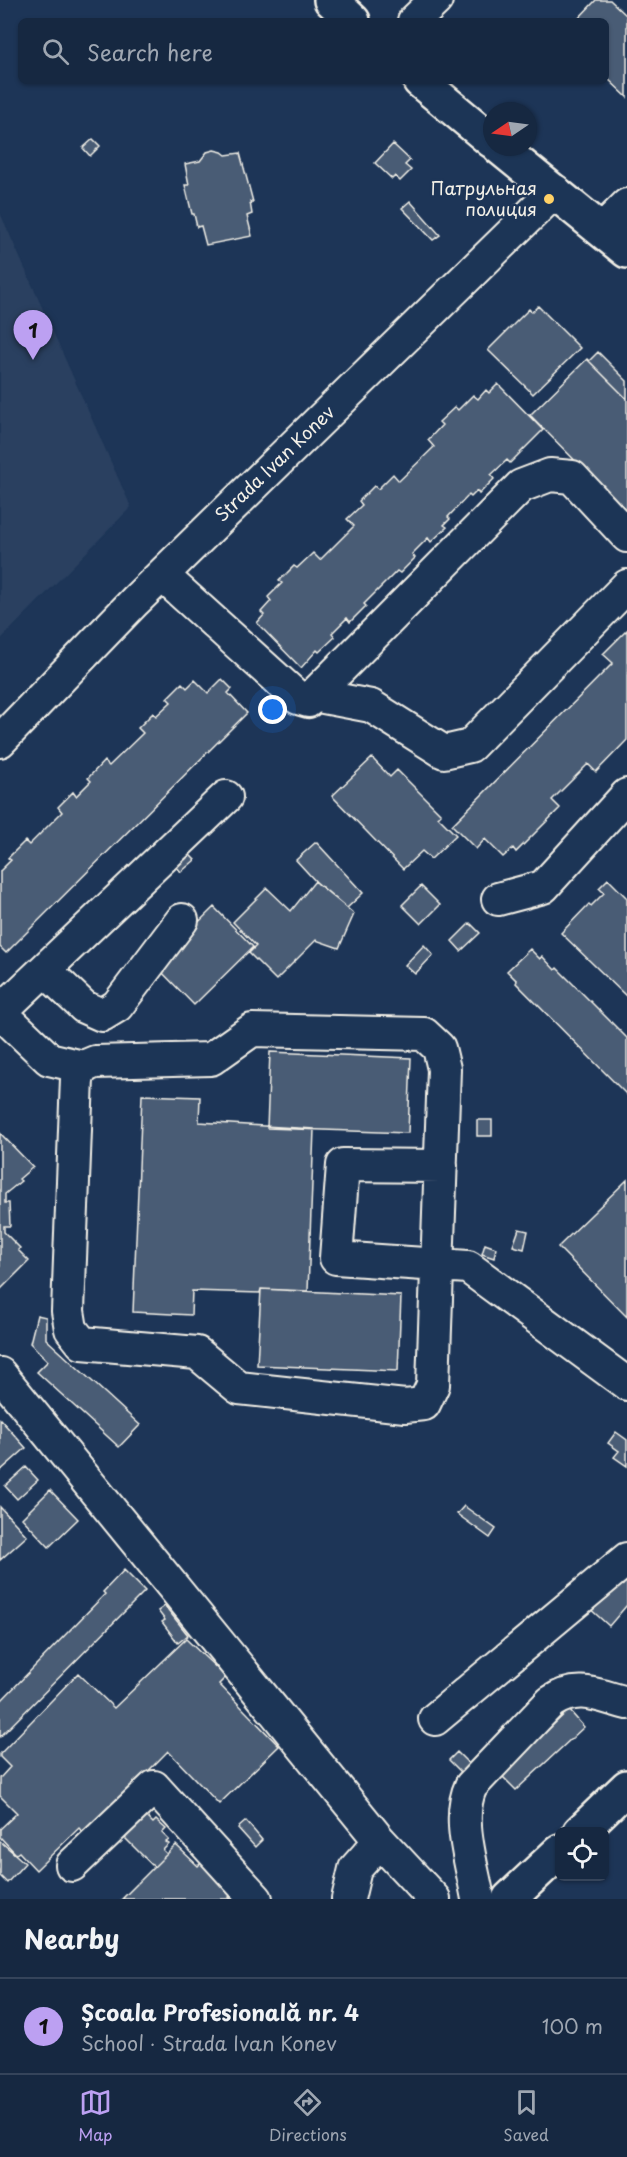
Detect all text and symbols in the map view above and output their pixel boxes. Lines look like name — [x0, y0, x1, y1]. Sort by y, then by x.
search box — [18, 18, 609, 84]
icon: search — [39, 35, 72, 68]
text: Search here — [87, 35, 213, 68]
north arrow — [483, 102, 537, 156]
place label: Патрульная полиция — [431, 174, 537, 222]
marker: Патрульная полиция — [542, 192, 556, 206]
pin: 1 — [14, 310, 52, 360]
street label: Strada Ivan Konev — [208, 399, 340, 527]
your location — [258, 695, 287, 724]
map controls — [555, 1827, 609, 1881]
button: locate — [555, 1827, 609, 1881]
text: Nearby — [24, 1919, 119, 1958]
text: Școala Profesională nr. 4 — [81, 1995, 359, 2028]
text: 1 — [39, 2011, 48, 2041]
text: 100 m — [542, 2011, 603, 2041]
text: School · Strada Ivan Konev — [81, 2028, 337, 2058]
tab: Map — [78, 2086, 112, 2146]
tab: Directions — [269, 2086, 347, 2146]
tab: Saved — [503, 2086, 549, 2146]

